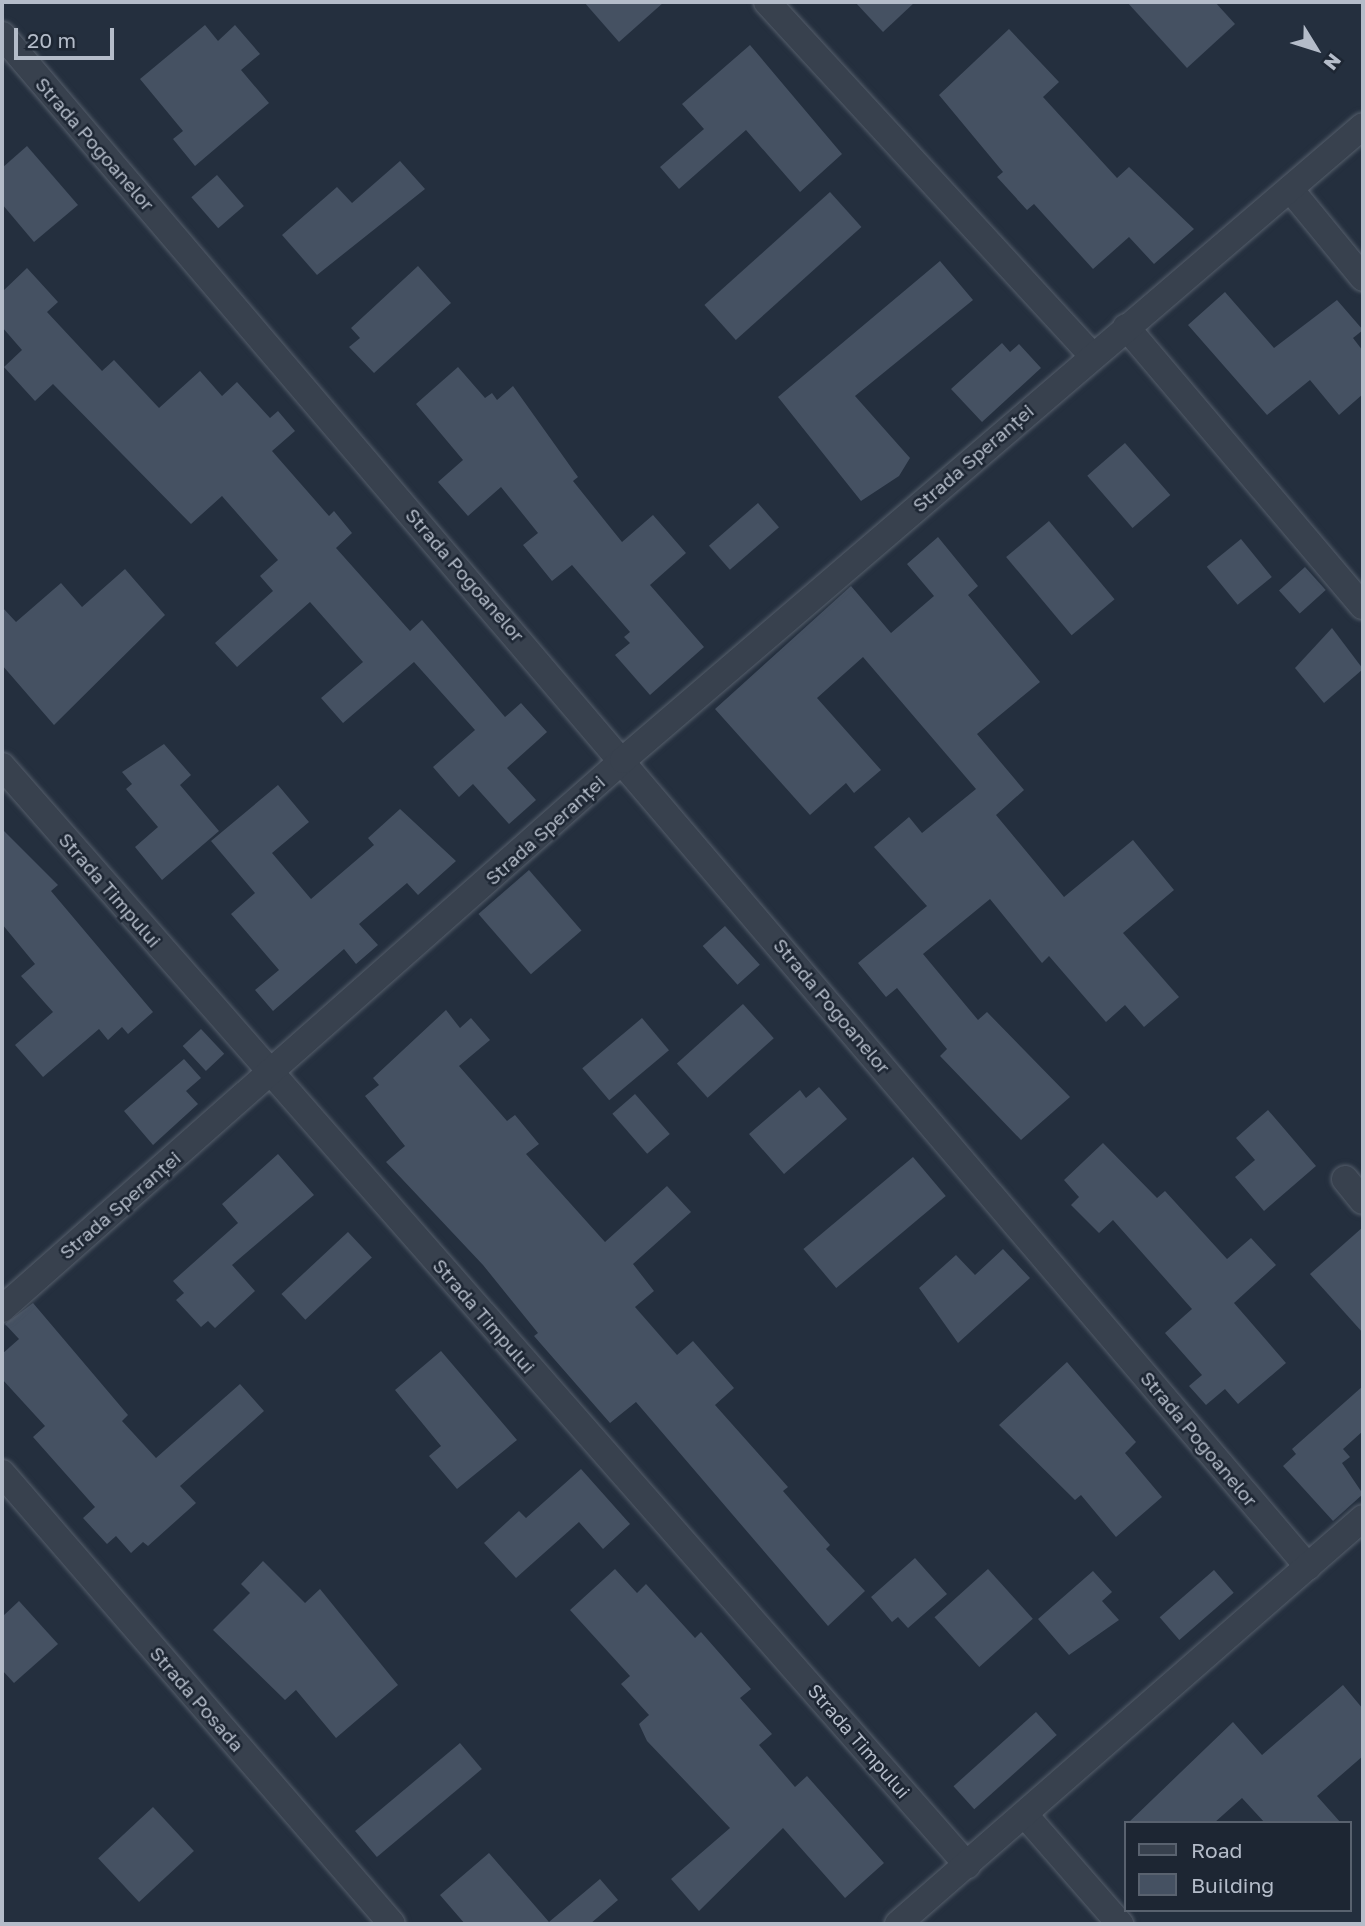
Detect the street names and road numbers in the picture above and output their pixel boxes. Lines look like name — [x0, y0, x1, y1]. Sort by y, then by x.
street label: Strada Pogoanelor — [31, 73, 159, 215]
street label: Strada Speranței — [908, 399, 1038, 517]
street label: Strada Pogoanelor — [401, 504, 529, 646]
street label: Strada Speranței — [481, 770, 609, 890]
street label: Strada Timpului — [54, 828, 166, 952]
street label: Strada Pogoanelor — [769, 934, 895, 1078]
street label: Strada Speranței — [55, 1146, 185, 1264]
street label: Strada Timpului — [428, 1254, 540, 1378]
street label: Strada Pogoanelor — [1136, 1367, 1262, 1511]
street label: Strada Posada — [145, 1642, 249, 1756]
street label: Strada Timpului — [803, 1679, 915, 1803]

